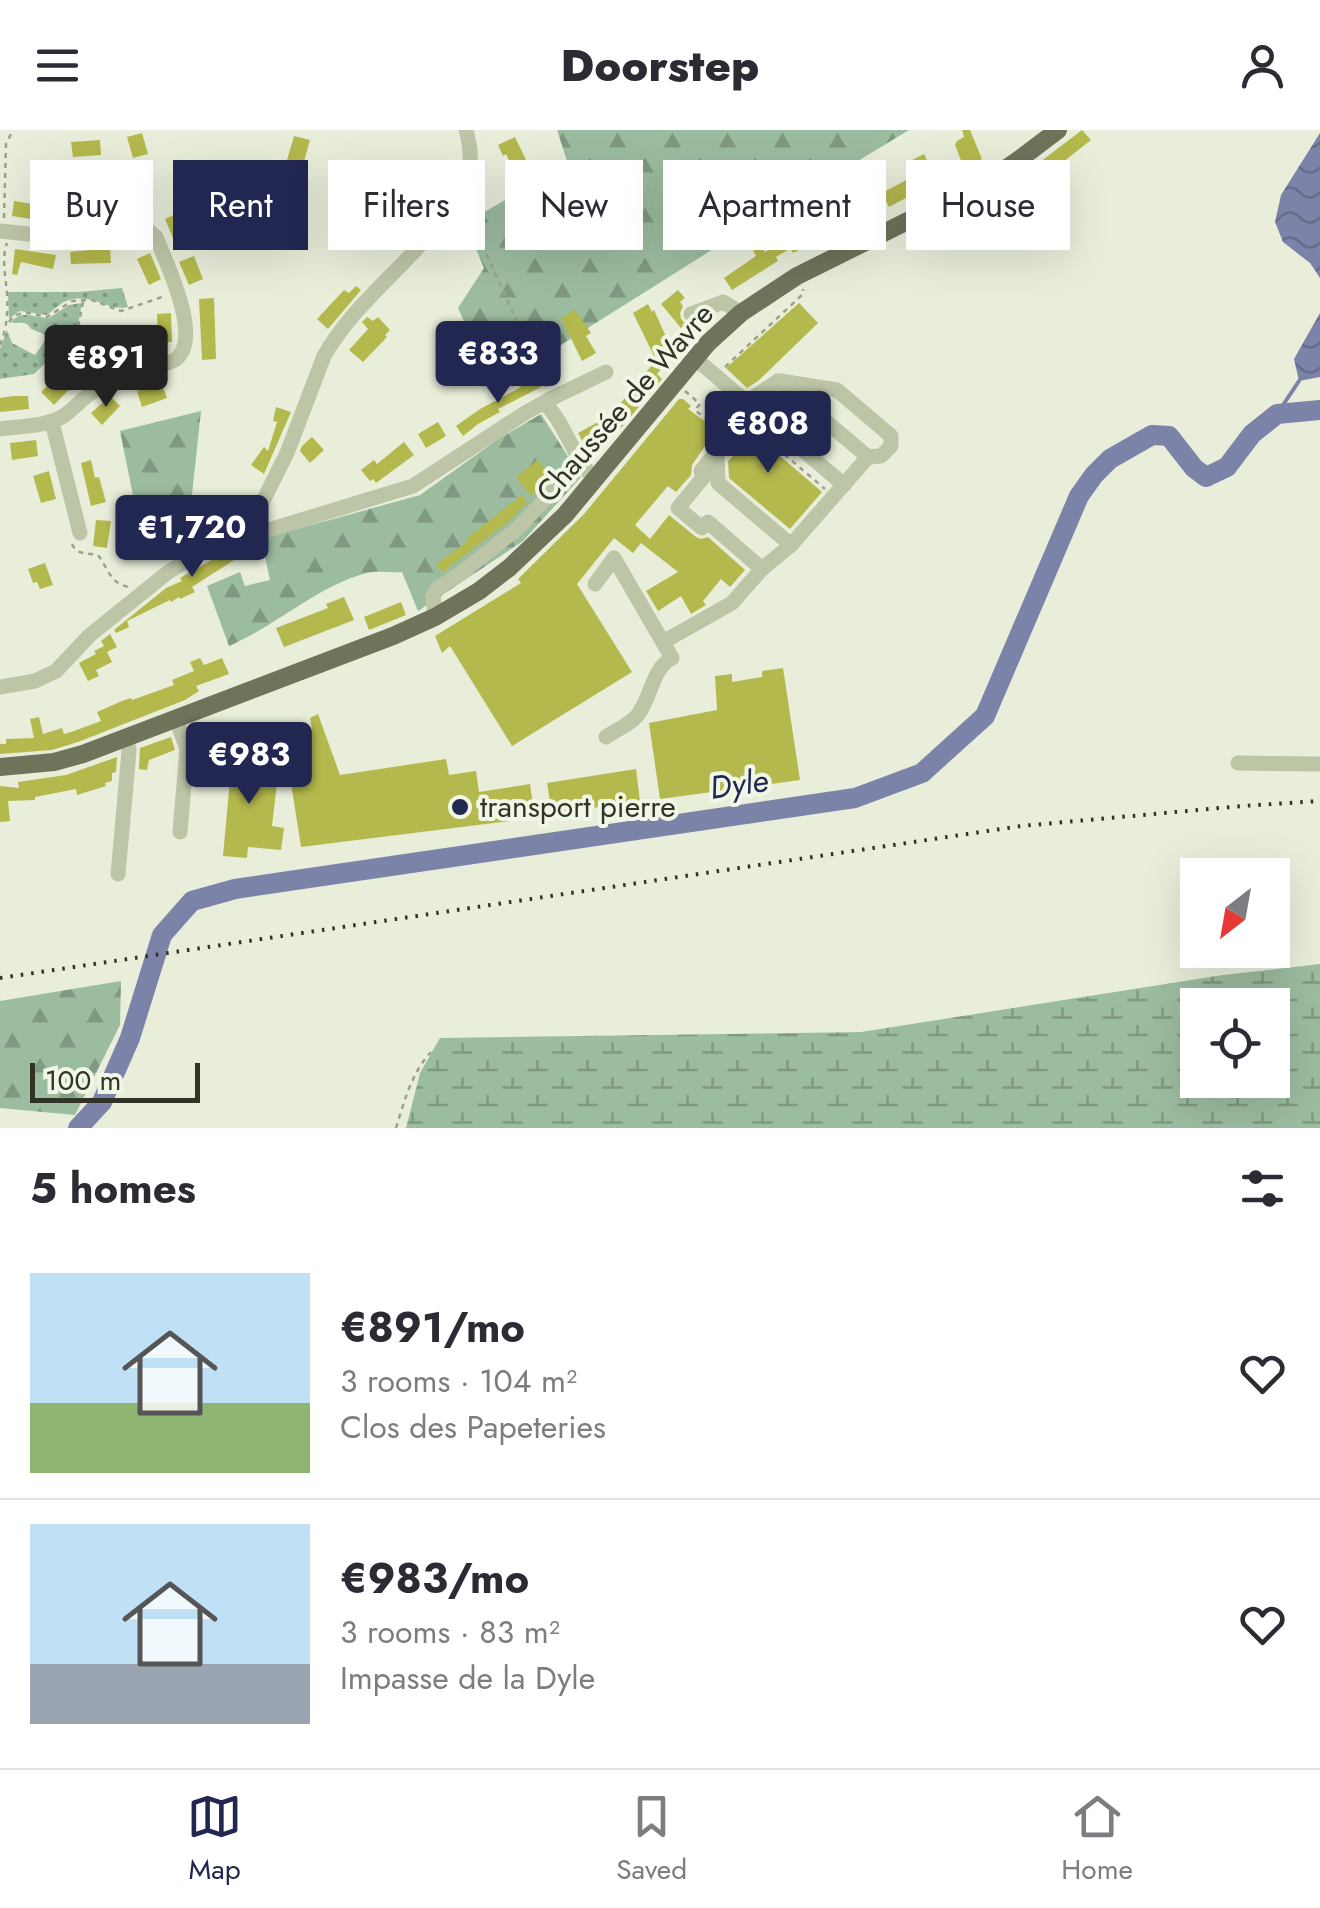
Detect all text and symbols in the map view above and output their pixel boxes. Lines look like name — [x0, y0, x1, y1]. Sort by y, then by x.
text: Doorstep — [561, 33, 759, 98]
icon: menu — [30, 38, 85, 93]
icon: person — [1235, 38, 1290, 93]
chip: Buy — [30, 160, 153, 250]
chip: Rent — [173, 160, 308, 250]
chip: Filters — [328, 160, 485, 250]
chip: New — [505, 160, 643, 250]
chip: Apartment — [663, 160, 886, 250]
chip: House — [906, 160, 1070, 250]
street label: Chaussée de Wavre — [526, 294, 723, 512]
pin: €833 — [439, 321, 557, 406]
pin: €891 — [47, 325, 165, 410]
text: €833 — [458, 330, 538, 376]
text: €891 — [67, 334, 145, 380]
pin: €808 — [709, 391, 827, 476]
text: €808 — [727, 400, 809, 446]
pin: €1,720 — [111, 495, 273, 580]
text: €1,720 — [137, 504, 247, 550]
pin: €983 — [190, 722, 308, 807]
text: €983 — [208, 731, 290, 777]
water label: Dyle — [707, 757, 771, 811]
place label: transport pierre — [480, 785, 676, 828]
marker: transport pierre — [449, 796, 471, 818]
north arrow — [1180, 858, 1290, 968]
map controls — [1180, 858, 1290, 1098]
button: locate — [1180, 988, 1290, 1098]
scale bar — [30, 1058, 200, 1103]
text: 100 m — [45, 1060, 121, 1101]
text: 5 homes — [30, 1158, 196, 1219]
icon: filters — [1235, 1161, 1290, 1216]
text: €891/mo — [340, 1297, 525, 1358]
icon: home — [110, 1313, 230, 1433]
icon: heart — [1235, 1346, 1290, 1401]
text: 3 rooms · 104 m² — [340, 1358, 577, 1404]
text: Clos des Papeteries — [340, 1404, 606, 1450]
text: €983/mo — [340, 1548, 529, 1609]
icon: home — [110, 1564, 230, 1684]
icon: heart — [1235, 1597, 1290, 1652]
text: 3 rooms · 83 m² — [340, 1609, 560, 1655]
text: Impasse de la Dyle — [340, 1655, 595, 1701]
tab: Map — [187, 1789, 242, 1890]
tab: Saved — [616, 1789, 687, 1890]
tab: Home — [1061, 1789, 1133, 1890]

